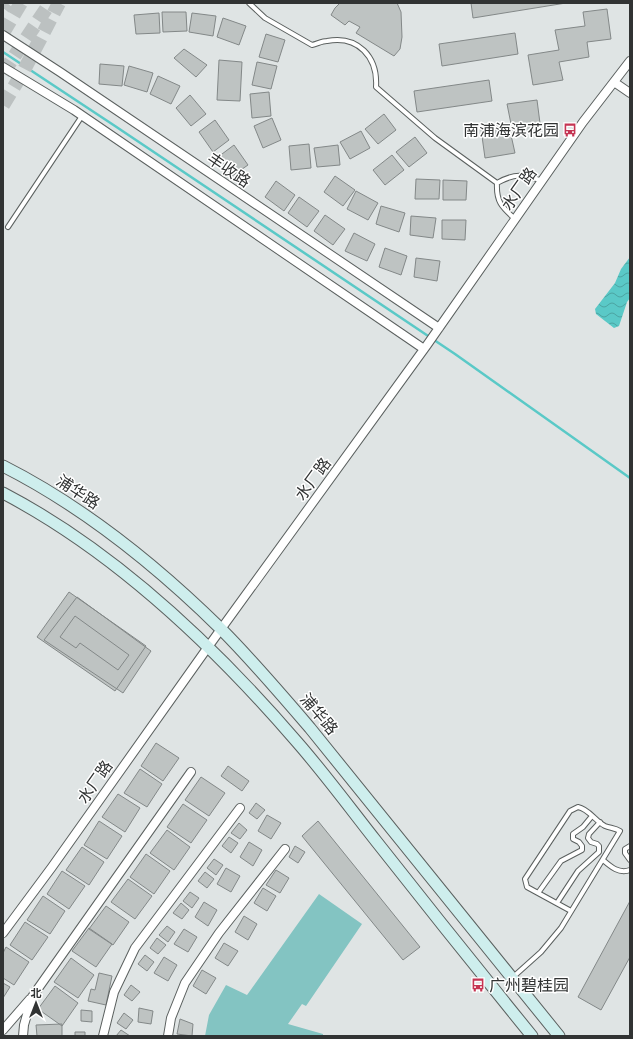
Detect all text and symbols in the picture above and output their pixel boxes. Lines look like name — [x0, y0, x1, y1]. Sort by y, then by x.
place label: 南浦海滨花园 — [463, 121, 559, 140]
bus stop icon: 南浦海滨花园 — [562, 122, 578, 138]
street label: 丰收路 — [204, 149, 254, 191]
street label: 水厂路 — [497, 164, 541, 214]
street label: 水厂路 — [291, 454, 335, 504]
street label: 浦华路 — [53, 471, 103, 513]
street label: 浦华路 — [296, 690, 342, 738]
street label: 水厂路 — [73, 757, 117, 807]
place label: 广州碧桂园 — [489, 976, 569, 995]
bus stop icon: 广州碧桂园 — [470, 977, 486, 993]
north arrow — [16, 983, 56, 1023]
text: 北 — [31, 987, 42, 1000]

